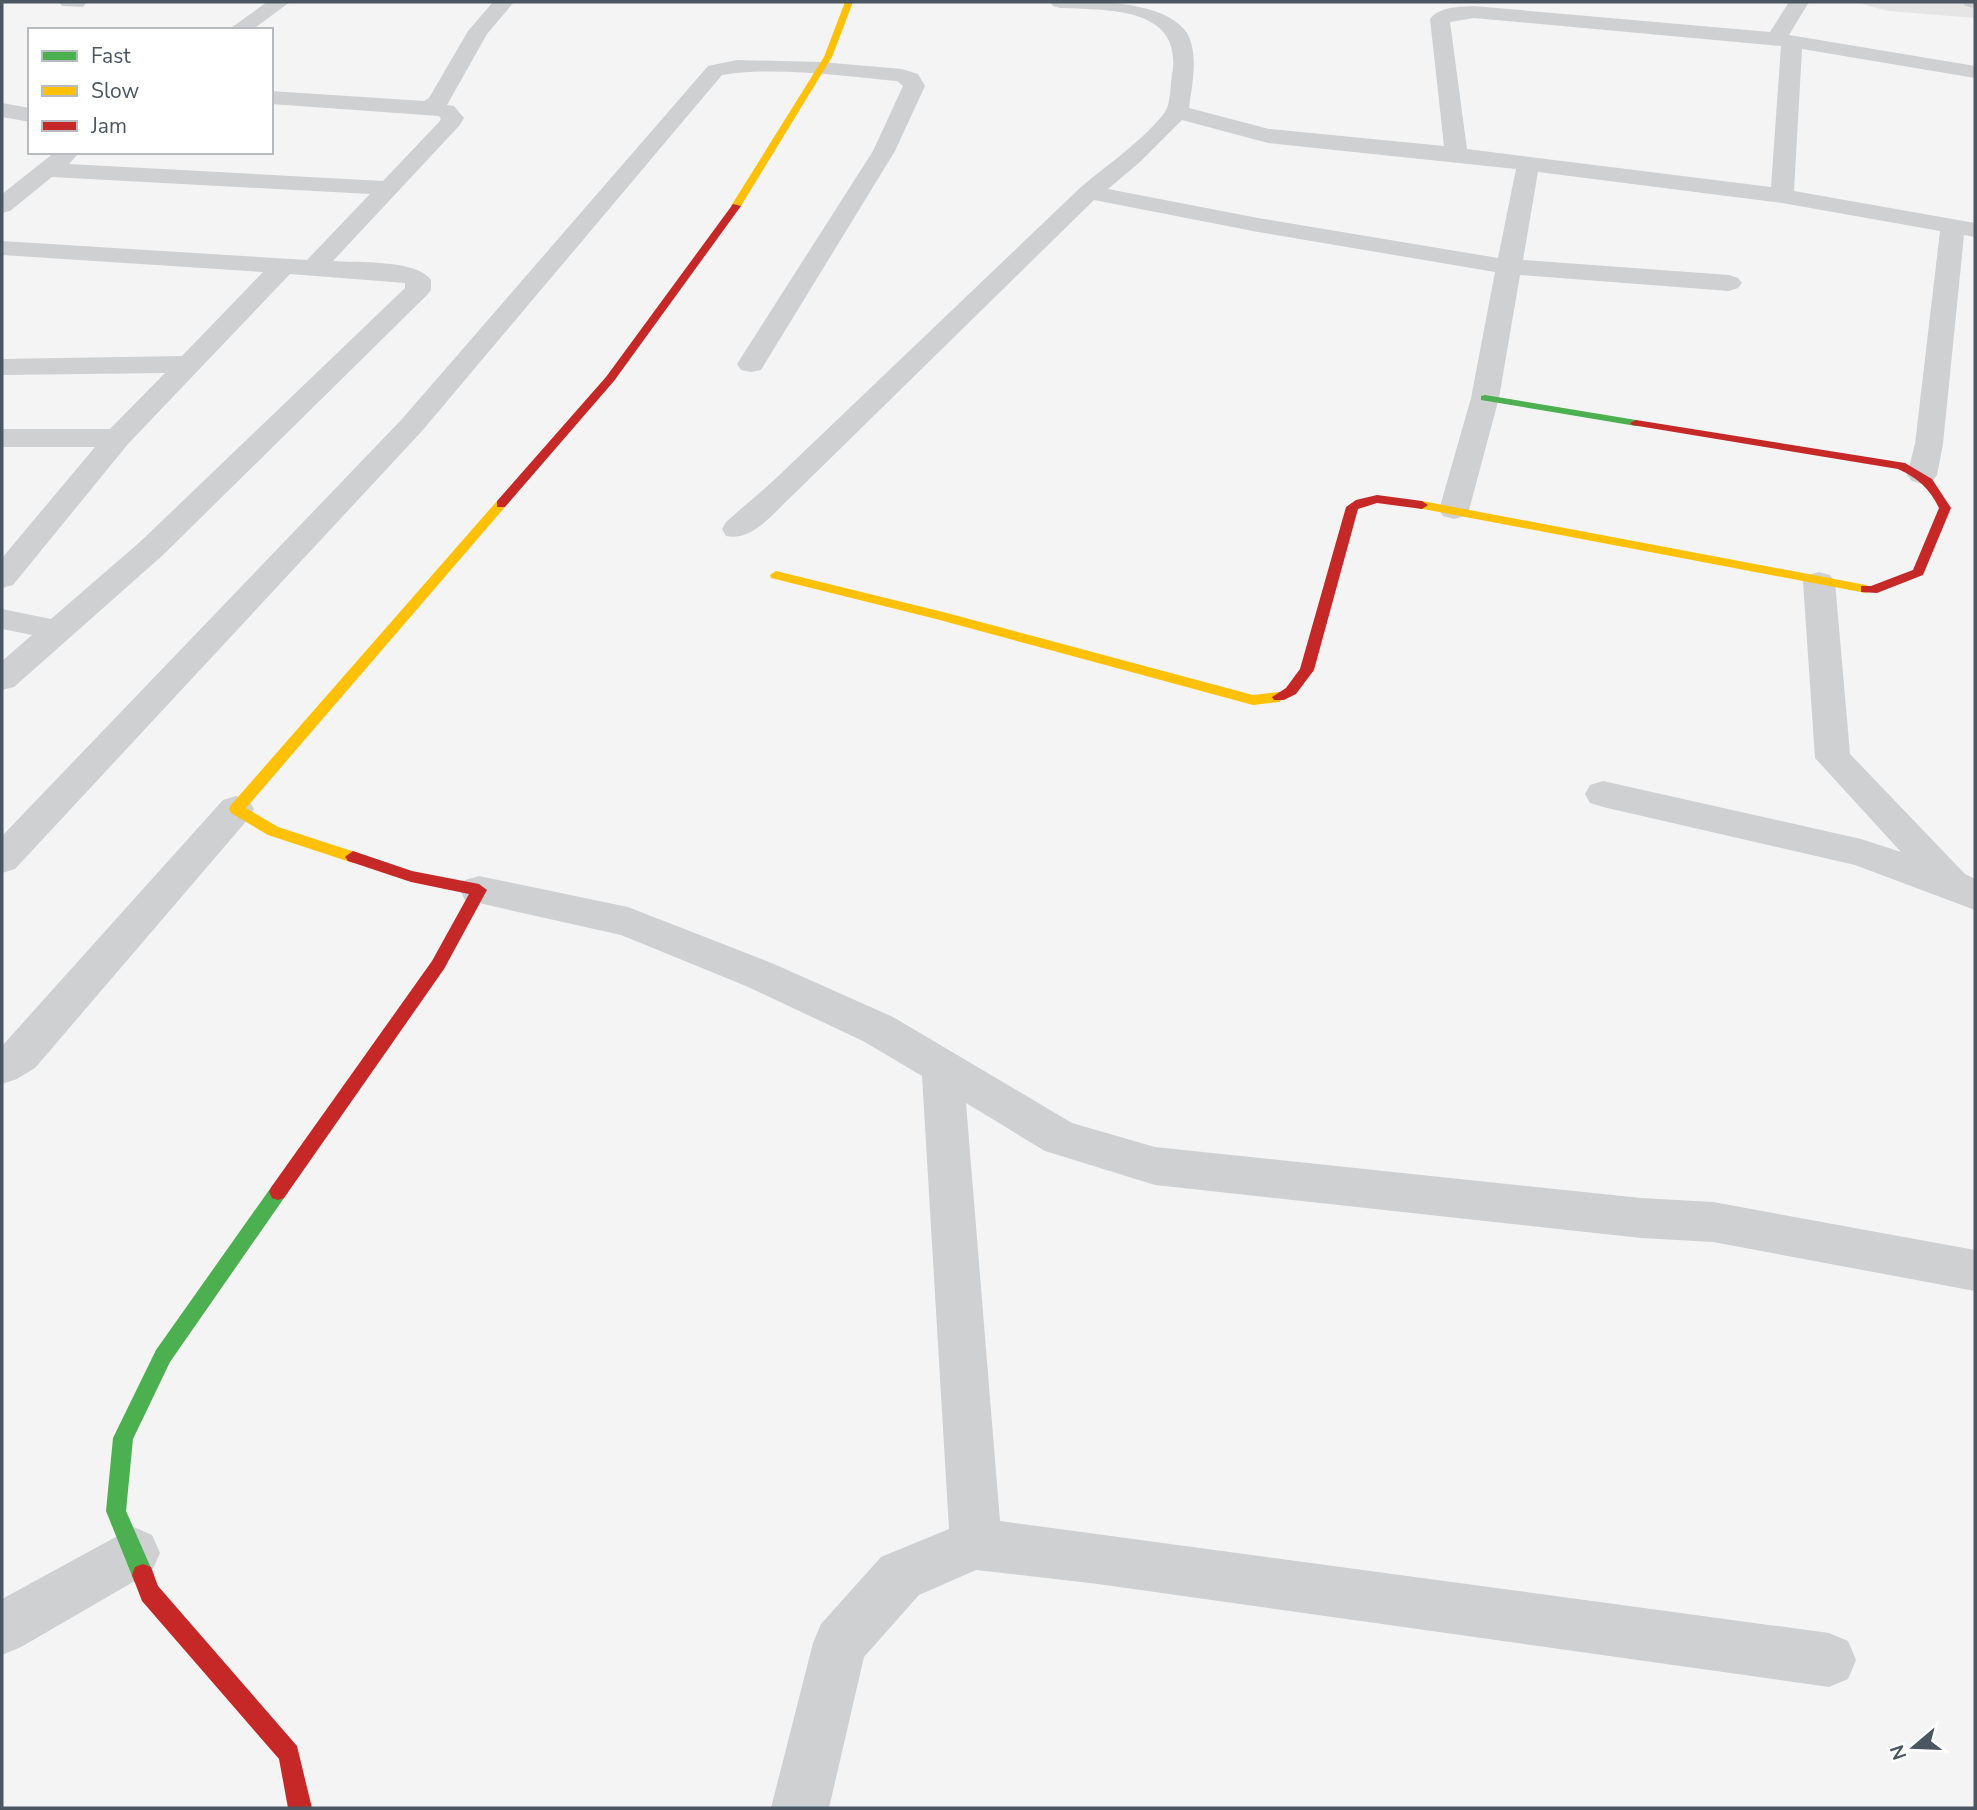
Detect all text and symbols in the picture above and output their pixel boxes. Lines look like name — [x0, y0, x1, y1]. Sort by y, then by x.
legend — [28, 28, 273, 154]
text: Fast — [91, 42, 131, 70]
text: Slow — [91, 77, 140, 105]
text: Jam — [90, 112, 127, 140]
north arrow — [1879, 1712, 1949, 1782]
text: N — [1884, 1741, 1913, 1763]

